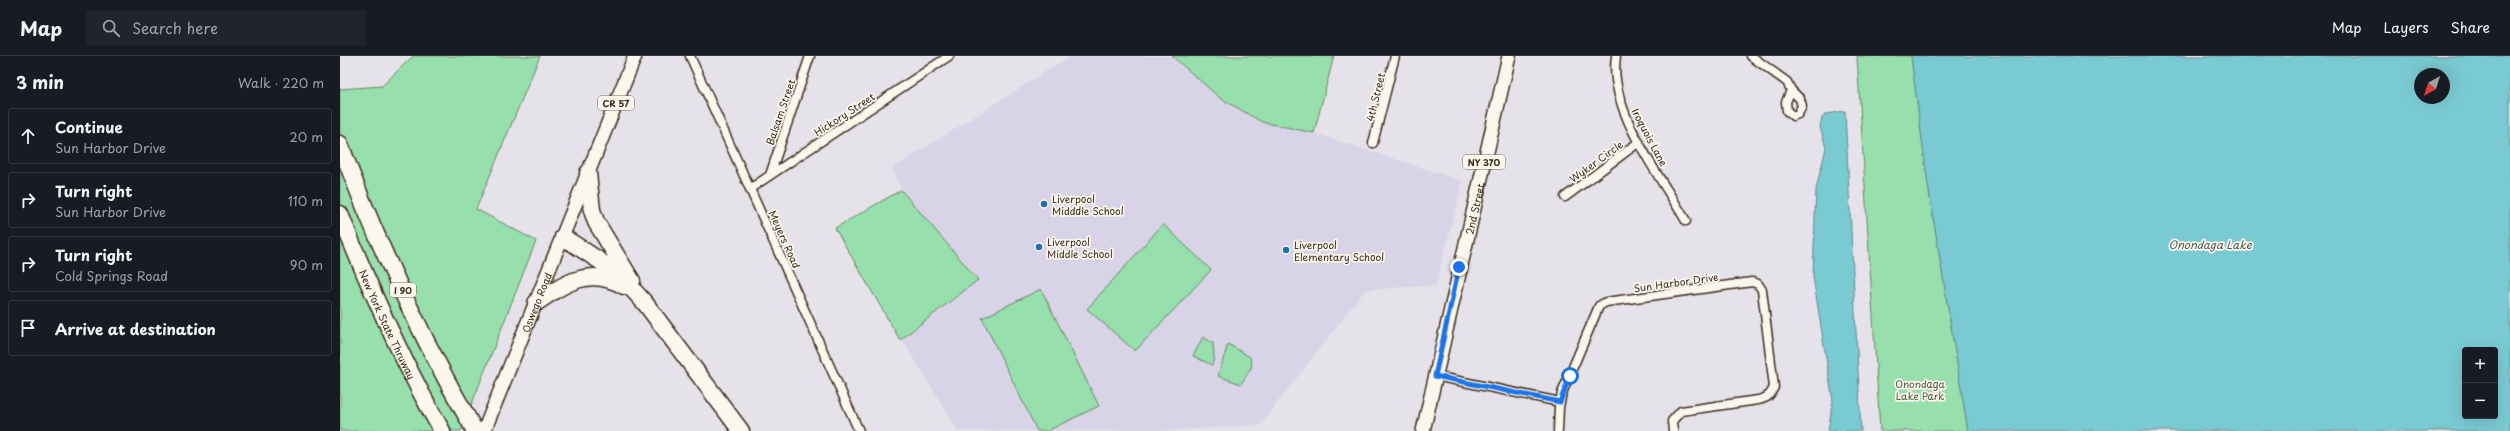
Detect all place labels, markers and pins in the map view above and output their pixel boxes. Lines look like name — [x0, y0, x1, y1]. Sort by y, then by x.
place label: Liverpool Midddle School — [1052, 191, 1124, 218]
marker: Liverpool Midddle School — [1039, 199, 1049, 209]
place label: Liverpool Middle School — [1047, 234, 1113, 261]
place label: Liverpool Elementary School — [1294, 237, 1384, 264]
marker: Liverpool Middle School — [1034, 242, 1044, 252]
marker: Liverpool Elementary School — [1281, 245, 1291, 255]

